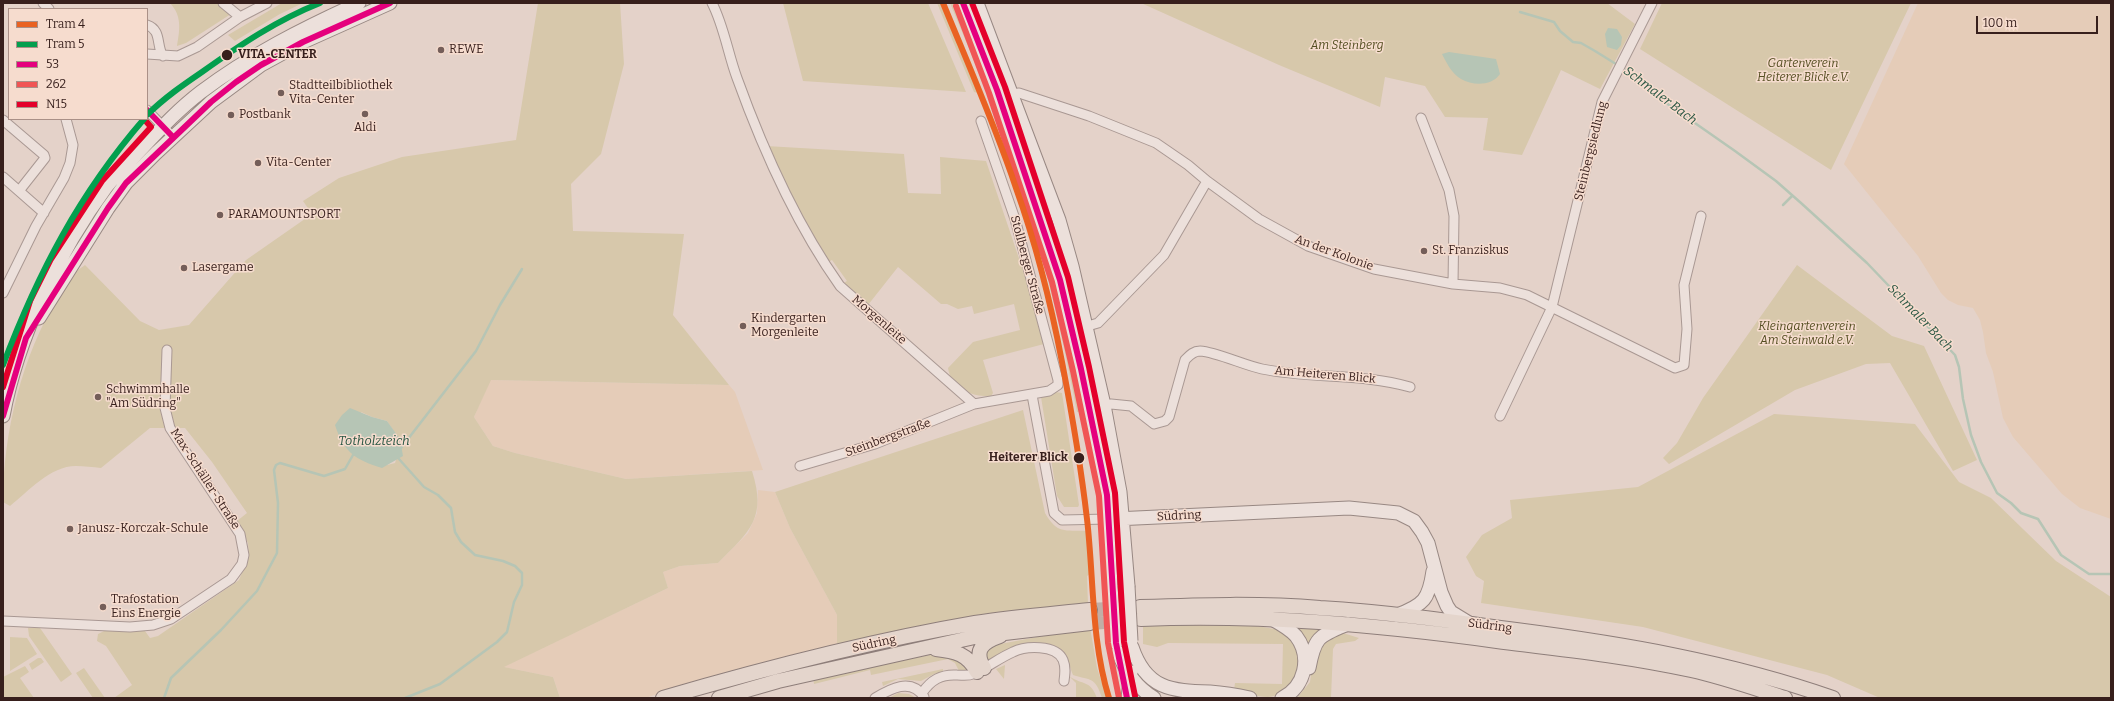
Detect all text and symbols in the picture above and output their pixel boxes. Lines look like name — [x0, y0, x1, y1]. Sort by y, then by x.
legend — [8, 8, 148, 120]
scale bar — [1978, 8, 2100, 34]
text: 100 m — [1983, 16, 2017, 30]
text: Tram 4 — [46, 17, 85, 31]
text: Tram 5 — [46, 37, 84, 51]
park label: Am Steinberg — [1310, 39, 1384, 53]
place label: REWE — [449, 43, 483, 57]
marker: REWE — [436, 45, 446, 55]
marker: VITA-CENTER — [220, 48, 234, 62]
place label: VITA-CENTER — [238, 48, 317, 62]
text: 53 — [46, 57, 59, 71]
park label: Gartenverein Heiterer Blick e.V. — [1757, 57, 1849, 85]
water label: Schmaler Bach — [1620, 63, 1700, 129]
text: 262 — [46, 77, 66, 91]
place label: Stadtteilbibliothek Vita-Center — [289, 79, 393, 107]
marker: Stadtteilbibliothek Vita-Center — [276, 88, 286, 98]
text: N15 — [46, 97, 67, 111]
street label: Steinbergsiedlung — [1572, 100, 1610, 202]
place label: Postbank — [239, 108, 291, 122]
marker: Aldi — [360, 109, 370, 119]
marker: Postbank — [226, 110, 236, 120]
place label: Aldi — [354, 121, 376, 135]
place label: Vita-Center — [266, 156, 331, 170]
marker: Vita-Center — [253, 158, 263, 168]
place label: PARAMOUNTSPORT — [228, 208, 341, 222]
marker: PARAMOUNTSPORT — [215, 210, 225, 220]
street label: Stollberger Straße — [1007, 214, 1047, 316]
street label: An der Kolonie — [1293, 232, 1375, 274]
place label: St. Franziskus — [1432, 244, 1509, 258]
marker: St. Franziskus — [1419, 246, 1429, 256]
place label: Lasergame — [192, 261, 254, 275]
marker: Lasergame — [179, 263, 189, 273]
water label: Schmaler Bach — [1884, 281, 1956, 355]
street label: Morgenleite — [849, 292, 909, 348]
place label: Kindergarten Morgenleite — [751, 312, 826, 340]
park label: Kleingartenverein Am Steinwald e.V. — [1758, 320, 1856, 348]
marker: Kindergarten Morgenleite — [738, 321, 748, 331]
street label: Am Heiteren Blick — [1274, 363, 1376, 387]
place label: Schwimmhalle "Am Südring" — [106, 383, 190, 411]
marker: Schwimmhalle "Am Südring" — [93, 392, 103, 402]
street label: Steinbergstraße — [843, 416, 933, 460]
street label: Max-Schäller-Straße — [167, 426, 243, 532]
water label: Totholzteich — [338, 433, 410, 449]
place label: Heiterer Blick — [989, 451, 1068, 465]
marker: Heiterer Blick — [1072, 451, 1086, 465]
street label: Südring — [1156, 508, 1202, 524]
place label: Janusz-Korczak-Schule — [78, 522, 208, 536]
marker: Janusz-Korczak-Schule — [65, 524, 75, 534]
place label: Trafostation Eins Energie — [111, 593, 181, 621]
marker: Trafostation Eins Energie — [98, 602, 108, 612]
street label: Südring — [1467, 616, 1513, 636]
street label: Südring — [851, 632, 897, 656]

